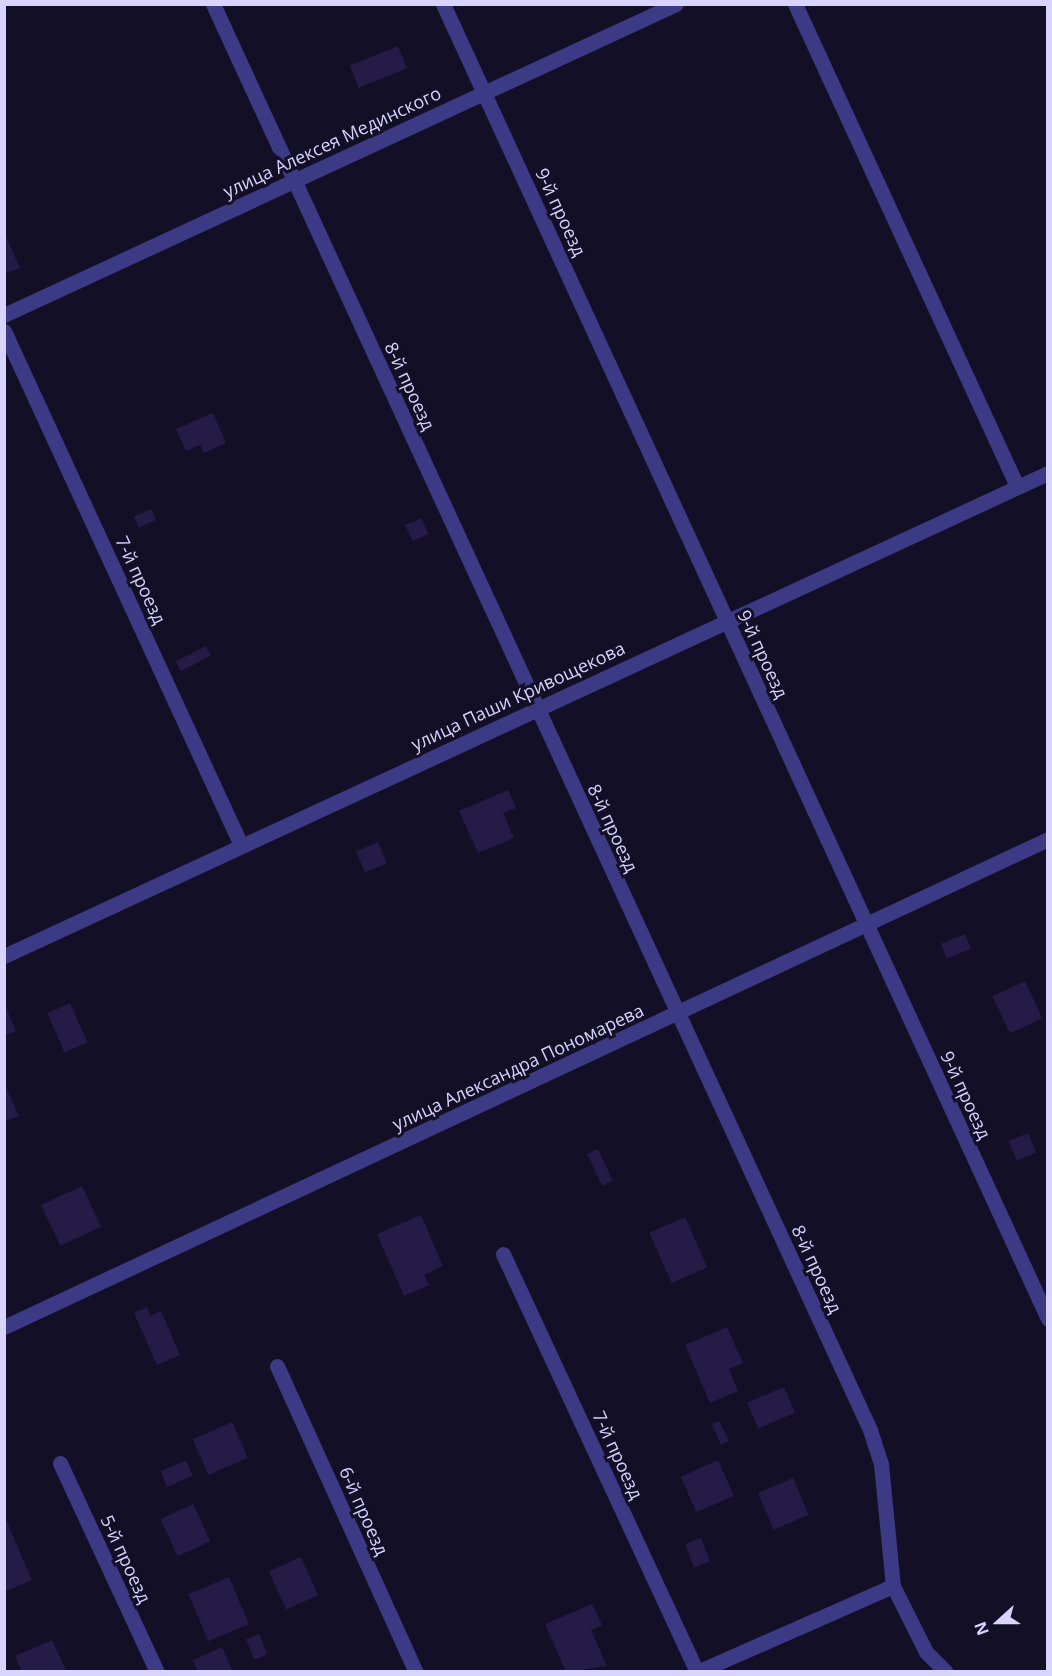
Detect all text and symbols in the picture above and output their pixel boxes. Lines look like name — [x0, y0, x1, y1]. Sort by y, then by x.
street label: улица Алексея Мединского — [220, 82, 444, 202]
street label: 9-й проезд — [531, 165, 591, 259]
street label: 8-й проезд — [380, 339, 440, 433]
street label: 7-й проезд — [111, 533, 171, 627]
street label: 9-й проезд — [733, 607, 793, 701]
street label: улица Паши Кривощекова — [408, 637, 628, 755]
street label: 8-й проезд — [583, 781, 643, 875]
street label: улица Александра Пономарева — [389, 999, 647, 1135]
street label: 9-й проезд — [936, 1048, 996, 1142]
street label: 8-й проезд — [787, 1222, 847, 1316]
street label: 7-й проезд — [588, 1408, 648, 1502]
street label: 6-й проезд — [335, 1464, 393, 1558]
street label: 5-й проезд — [96, 1512, 156, 1606]
north arrow — [968, 1592, 1028, 1652]
text: N — [969, 1618, 994, 1638]

